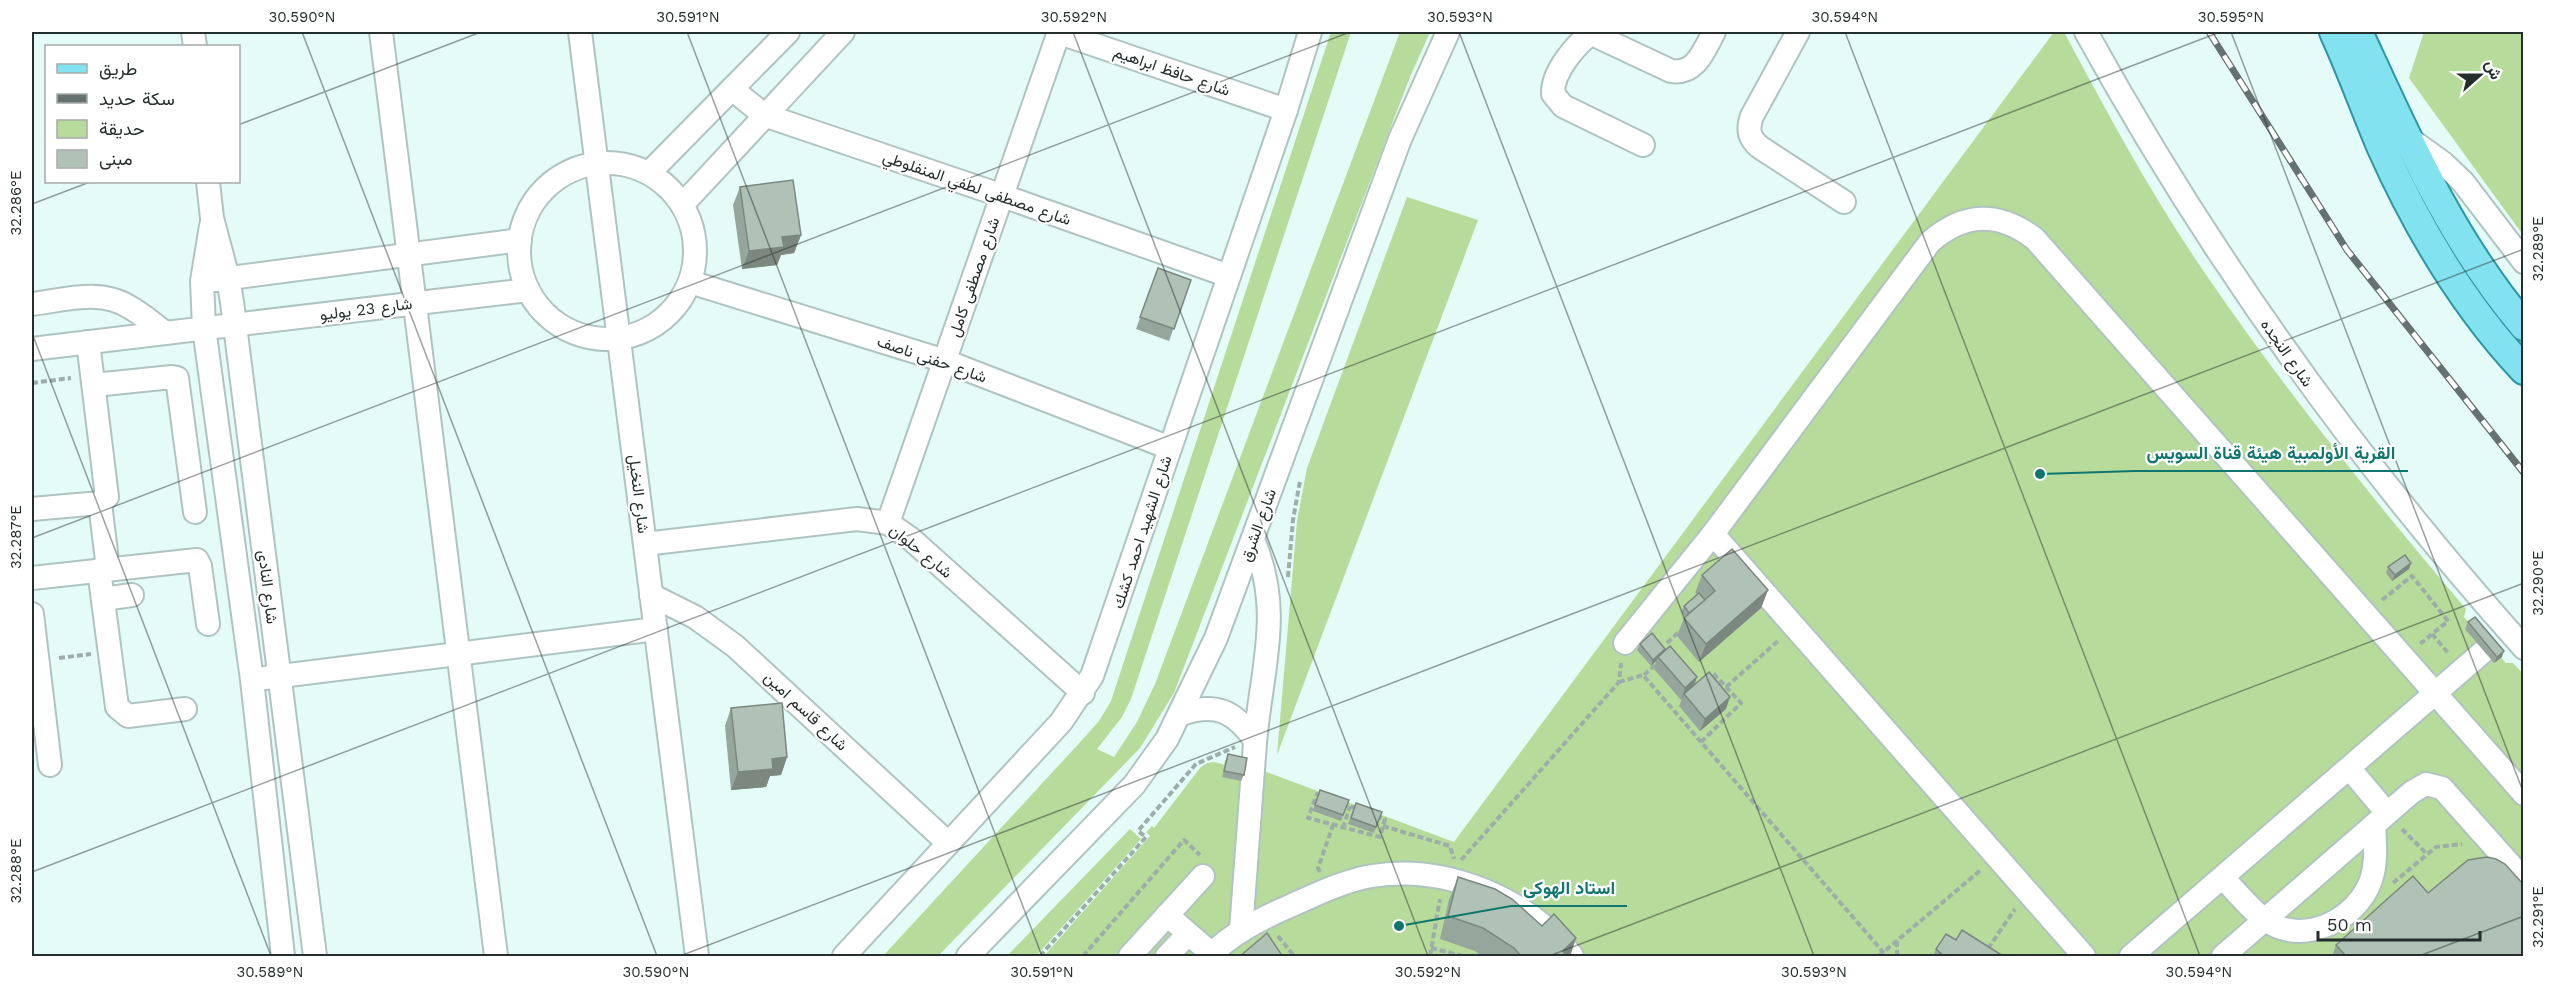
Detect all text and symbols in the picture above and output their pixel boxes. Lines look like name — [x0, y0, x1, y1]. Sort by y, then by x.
text: 30.590°N — [269, 8, 335, 26]
text: 30.591°N — [656, 8, 720, 26]
text: 30.592°N — [1041, 8, 1107, 26]
text: 30.593°N — [1427, 8, 1493, 26]
text: 30.594°N — [1812, 8, 1878, 26]
text: 30.595°N — [2198, 8, 2264, 26]
street label: شارع حافظ ابراهيم — [1111, 42, 1233, 102]
legend — [45, 45, 240, 183]
north arrow — [2450, 45, 2510, 105]
text: ش — [2481, 57, 2506, 82]
text: طريق — [99, 58, 137, 80]
text: سكة حديد — [99, 88, 175, 109]
text: حديقة — [99, 118, 145, 139]
street label: شارع مصطفى لطفي المنفلوطي — [879, 147, 1074, 233]
text: مبنى — [99, 148, 133, 170]
text: 32.286°E — [7, 170, 25, 236]
street label: شارع مصطفى كامل — [945, 215, 1005, 340]
text: 32.289°E — [2529, 216, 2547, 282]
street label: شارع 23 يوليو — [319, 294, 414, 326]
street label: شارع النجده — [2255, 316, 2317, 392]
street label: شارع حفنى ناصف — [874, 331, 989, 389]
callout: القرية الأولمبية هيئة قناة السويس — [2135, 435, 2408, 471]
text: القرية الأولمبية هيئة قناة السويس — [2147, 442, 2395, 464]
street label: شارع النخيل — [623, 453, 653, 535]
street label: شارع الشهيد احمد كشك — [1108, 453, 1178, 612]
street label: شارع الشرق — [1236, 486, 1282, 565]
text: 32.287°E — [7, 505, 25, 569]
street label: شارع حلوان — [885, 520, 956, 584]
street label: شارع النادى — [252, 549, 282, 625]
text: 32.290°E — [2529, 550, 2547, 616]
street label: شارع قاسم امين — [759, 667, 852, 756]
text: 32.288°E — [7, 838, 25, 904]
callout: استاد الهوكى — [1511, 870, 1627, 906]
text: استاد الهوكى — [1523, 877, 1615, 899]
text: 32.291°E — [2529, 886, 2547, 948]
scale bar — [2318, 904, 2480, 942]
text: 50 m — [2327, 914, 2372, 935]
text: 30.589°N — [237, 963, 303, 981]
text: 30.590°N — [623, 963, 689, 981]
text: 30.591°N — [1010, 963, 1074, 981]
text: 30.592°N — [1395, 963, 1461, 981]
text: 30.593°N — [1781, 963, 1847, 981]
text: 30.594°N — [2166, 963, 2232, 981]

